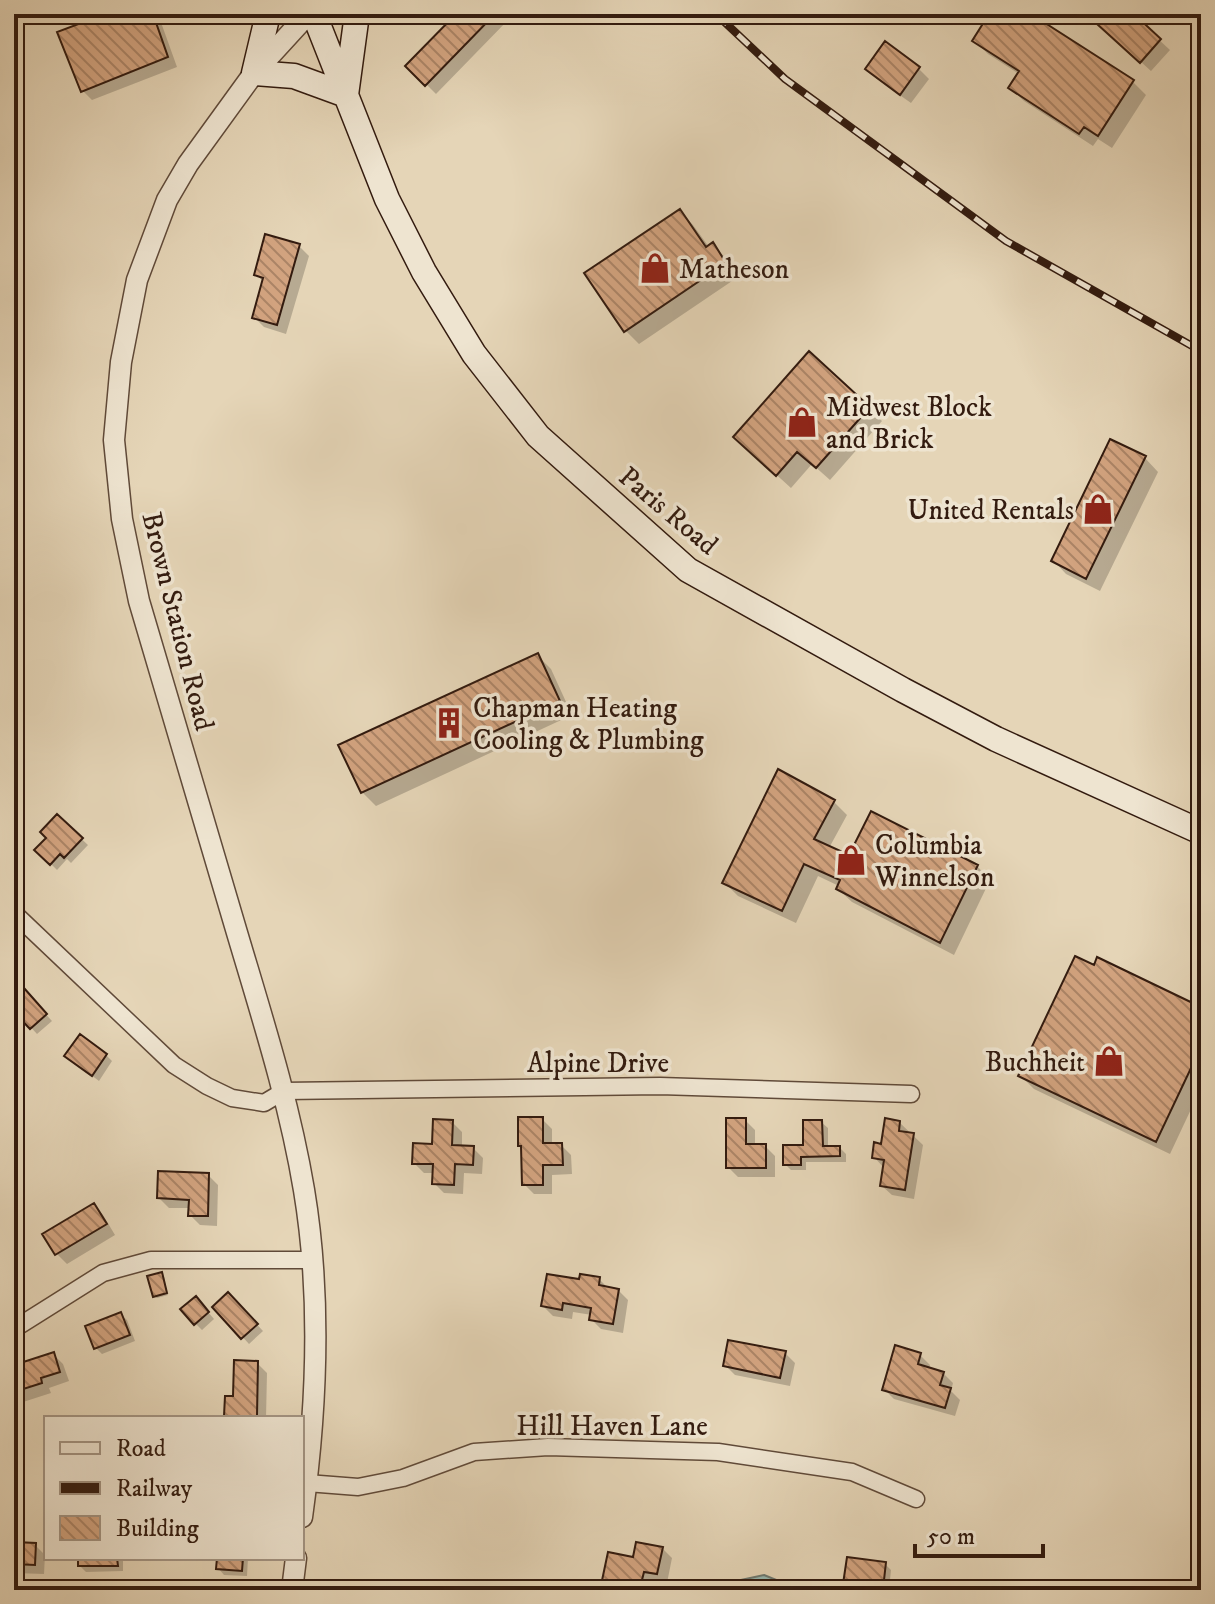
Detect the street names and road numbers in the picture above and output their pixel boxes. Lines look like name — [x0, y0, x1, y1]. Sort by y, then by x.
street label: Paris Road — [611, 459, 725, 563]
street label: Brown Station Road — [133, 508, 222, 734]
street label: Alpine Drive — [527, 1046, 669, 1081]
street label: Hill Haven Lane — [516, 1409, 708, 1444]

